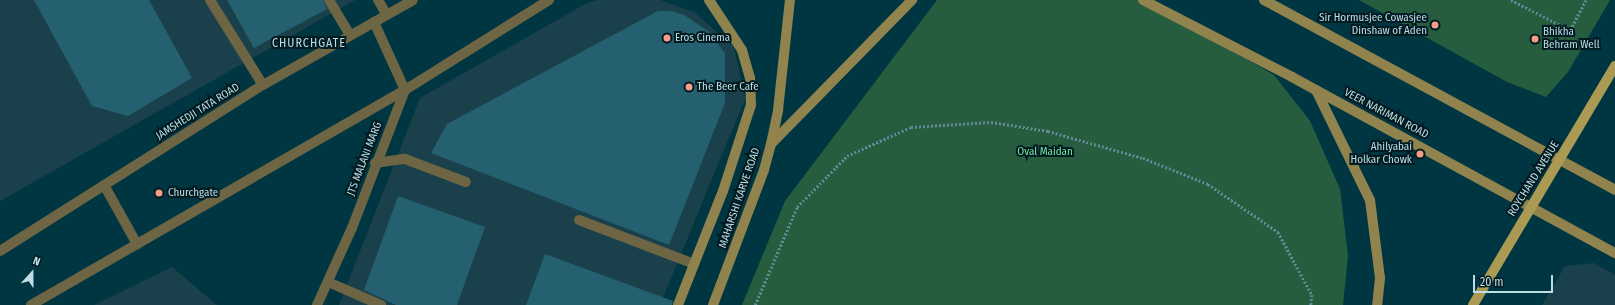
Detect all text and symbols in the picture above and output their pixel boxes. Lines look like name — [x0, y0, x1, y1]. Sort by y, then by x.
place label: Sir Hormusjee Cowasjee Dinshaw of Aden — [1319, 12, 1427, 38]
marker: Sir Hormusjee Cowasjee Dinshaw of Aden — [1430, 20, 1440, 30]
place label: Bhikha Behram Well — [1543, 26, 1600, 52]
place label: Eros Cinema — [675, 31, 730, 45]
marker: Eros Cinema — [662, 33, 672, 43]
marker: Bhikha Behram Well — [1530, 34, 1540, 44]
district label: CHURCHGATE — [272, 37, 346, 51]
place label: The Beer Cafe — [697, 80, 759, 94]
street label: JAMSHEDJI TATA ROAD — [154, 81, 242, 143]
marker: The Beer Cafe — [684, 82, 694, 92]
street label: VEER NARIMAN ROAD — [1342, 86, 1430, 142]
street label: JTS MALANI MARG — [345, 120, 385, 198]
street label: ROYCHAND AVENUE — [1506, 139, 1562, 219]
place label: Ahilyabai Holkar Chowk — [1350, 141, 1412, 167]
park label: Oval Maidan — [1017, 145, 1073, 159]
street label: MAHARSHI KARVE ROAD — [717, 146, 763, 250]
marker: Ahilyabai Holkar Chowk — [1415, 149, 1425, 159]
place label: Churchgate — [168, 186, 218, 200]
marker: Churchgate — [153, 187, 165, 199]
north arrow — [12, 253, 52, 293]
text: N — [31, 254, 42, 269]
scale bar — [1475, 267, 1555, 293]
text: 20 m — [1480, 275, 1504, 289]

